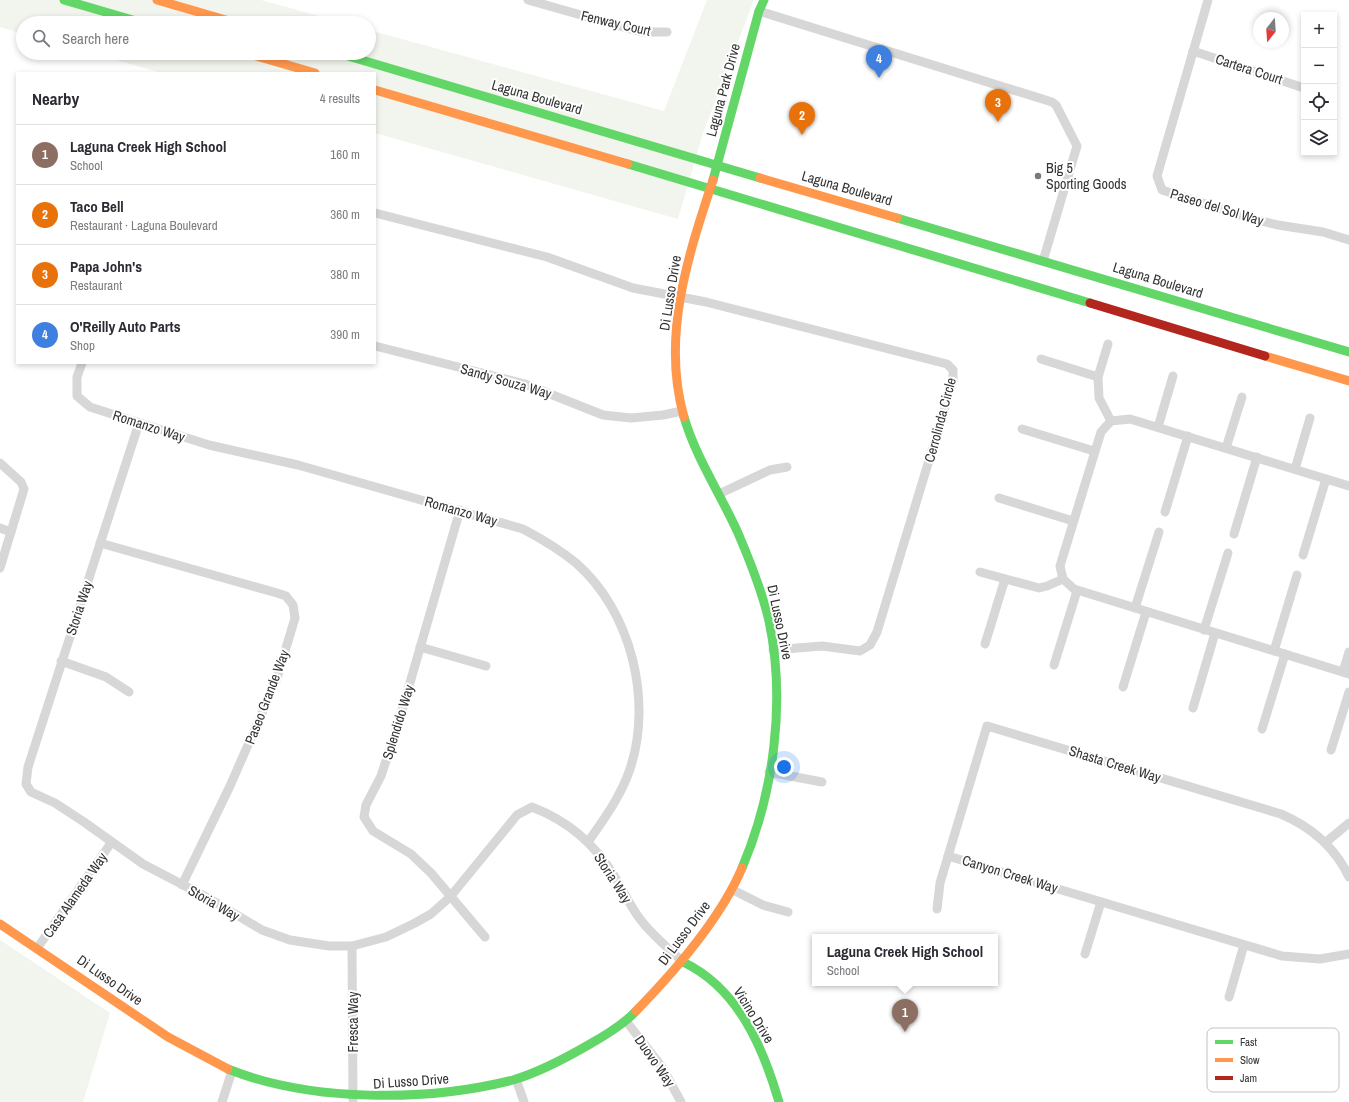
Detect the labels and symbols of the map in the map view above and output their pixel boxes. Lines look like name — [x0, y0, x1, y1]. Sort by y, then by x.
street label: Fenway Court — [579, 6, 653, 40]
north arrow — [1253, 12, 1289, 48]
street label: Laguna Park Drive — [702, 41, 744, 139]
pin: 4 — [866, 45, 892, 78]
street label: Cartera Court — [1213, 50, 1285, 88]
street label: Laguna Boulevard — [490, 76, 584, 118]
pin: 3 — [985, 89, 1011, 122]
pin: 2 — [789, 102, 815, 135]
place label: Big 5 Sporting Goods — [1046, 159, 1127, 193]
street label: Laguna Boulevard — [800, 167, 894, 209]
marker: Big 5 Sporting Goods — [1033, 171, 1043, 181]
street label: Paseo del Sol Way — [1168, 184, 1266, 230]
street label: Di Lusso Drive — [655, 254, 685, 332]
street label: Laguna Boulevard — [1111, 258, 1205, 302]
street label: Sandy Souza Way — [458, 359, 554, 403]
street label: Cerrolinda Circle — [920, 376, 960, 464]
street label: Romanzo Way — [111, 406, 188, 446]
street label: Romanzo Way — [423, 492, 500, 530]
street label: Storia Way — [62, 578, 96, 638]
street label: Di Lusso Drive — [763, 583, 797, 661]
street label: Paseo Grande Way — [241, 647, 293, 747]
street label: Splendido Way — [378, 682, 418, 762]
street label: Shasta Creek Way — [1067, 741, 1163, 787]
your location — [774, 757, 794, 777]
street label: Casa Alameda Way — [39, 849, 111, 941]
street label: Storia Way — [590, 849, 636, 907]
street label: Canyon Creek Way — [960, 851, 1060, 897]
street label: Storia Way — [185, 881, 243, 925]
street label: Di Lusso Drive — [654, 897, 714, 969]
street label: Di Lusso Drive — [74, 951, 146, 1009]
street label: Vicino Drive — [730, 984, 778, 1046]
street label: Fresca Way — [344, 991, 362, 1052]
pin: 1 — [892, 999, 918, 1032]
legend — [1207, 1028, 1339, 1092]
street label: Duovo Way — [631, 1032, 679, 1090]
text: Fast — [1240, 1035, 1258, 1049]
text: Slow — [1240, 1053, 1260, 1067]
street label: Di Lusso Drive — [373, 1069, 449, 1093]
text: Jam — [1240, 1071, 1257, 1085]

